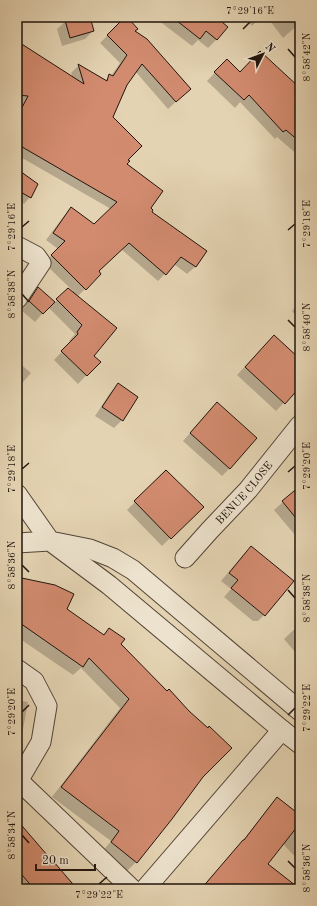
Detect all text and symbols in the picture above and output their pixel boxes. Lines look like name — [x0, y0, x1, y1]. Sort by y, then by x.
text: 7°29'16"E — [226, 6, 274, 16]
text: 8°58'42"N — [302, 32, 312, 81]
north arrow — [243, 34, 283, 74]
text: N — [262, 42, 277, 56]
text: 7°29'18"E — [302, 200, 312, 248]
text: 7°29'16"E — [7, 203, 17, 251]
text: 8°58'38"N — [7, 269, 17, 318]
text: 8°58'40"N — [302, 302, 312, 351]
text: 7°29'20"E — [302, 442, 312, 490]
text: 7°29'18"E — [7, 445, 17, 493]
street label: BENUE CLOSE — [214, 460, 275, 527]
text: 8°58'36"N — [7, 540, 17, 589]
text: 8°58'38"N — [302, 573, 312, 622]
text: 7°29'22"E — [302, 684, 312, 732]
text: 7°29'20"E — [7, 688, 17, 736]
text: 8°58'34"N — [7, 810, 17, 859]
text: 8°58'36"N — [302, 843, 312, 892]
scale bar — [36, 846, 95, 872]
text: 20 m — [42, 855, 69, 867]
text: 7°29'22"E — [75, 890, 123, 900]

